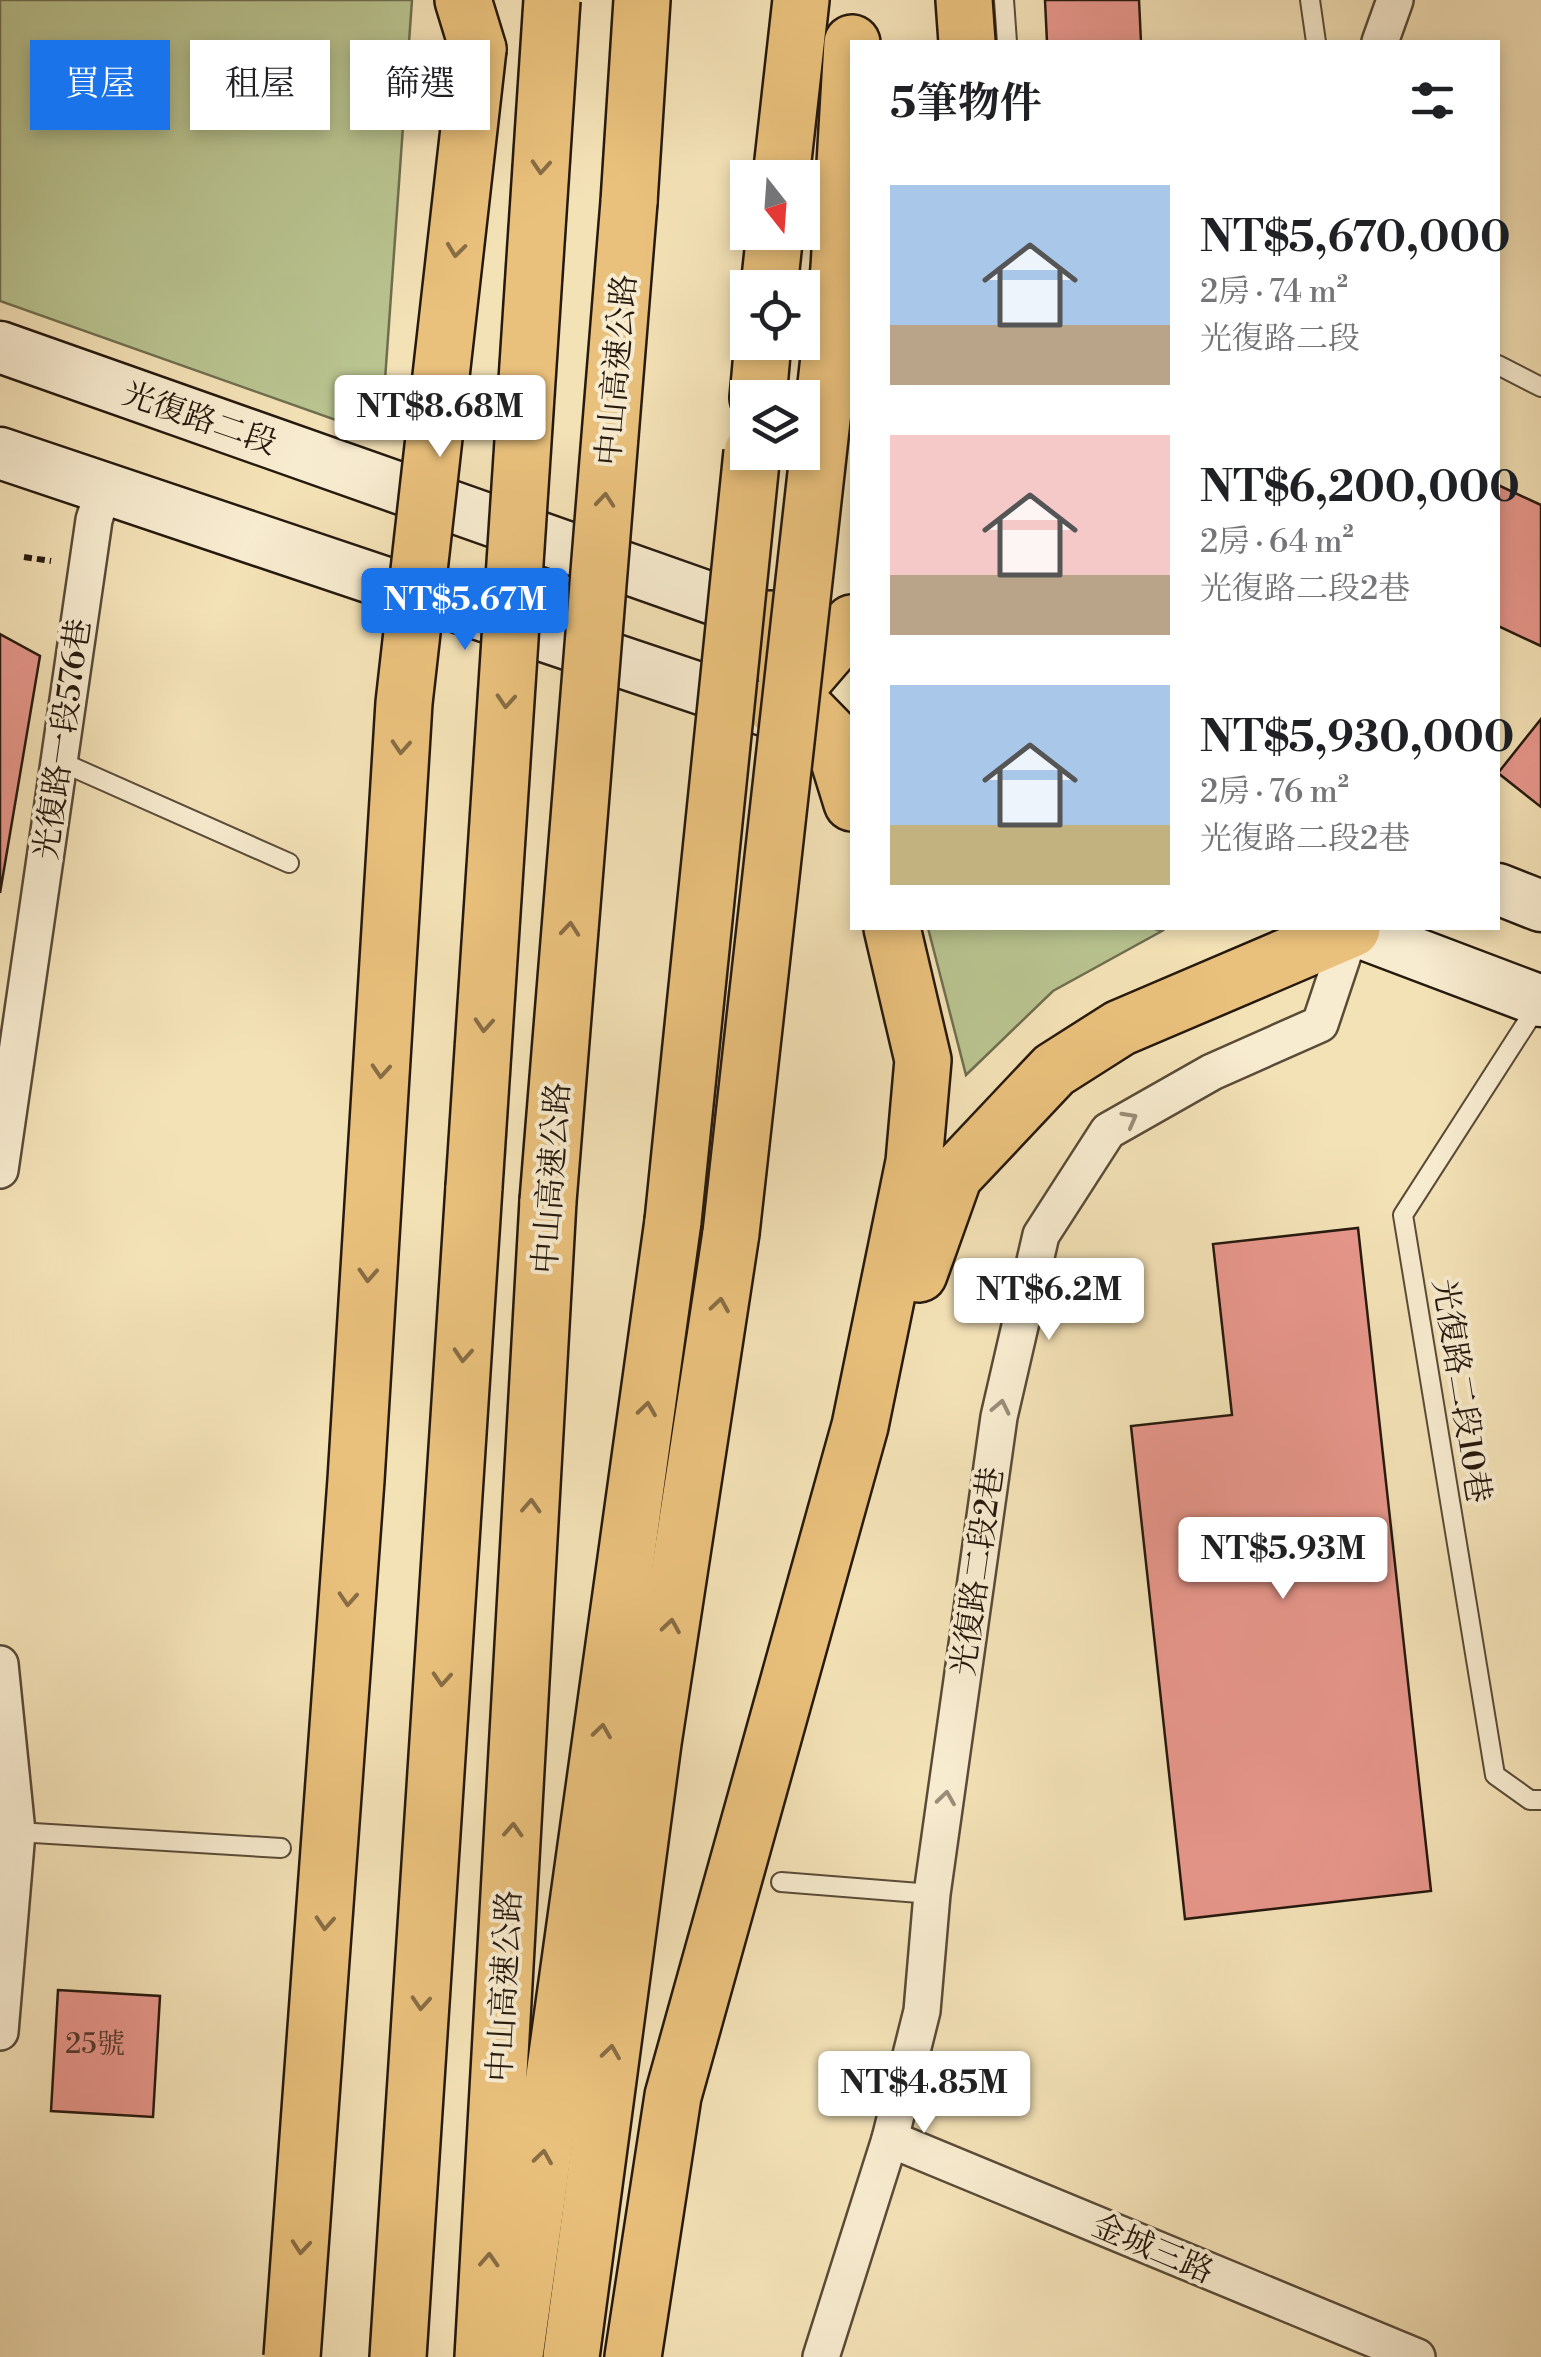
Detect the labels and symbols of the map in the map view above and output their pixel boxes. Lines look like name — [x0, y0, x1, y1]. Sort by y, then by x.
one-way arrow — [531, 160, 552, 176]
north arrow — [730, 160, 820, 250]
one-way arrow — [446, 242, 467, 258]
street label: 中山高速公路 — [589, 273, 645, 467]
street label: 光復路二段 — [118, 374, 282, 464]
pin: NT$8.68M — [337, 375, 543, 460]
one-way arrow — [594, 492, 615, 508]
pin: NT$5.67M — [362, 568, 568, 653]
street label: 光復路一段576巷 — [26, 616, 100, 862]
one-way arrow — [496, 693, 517, 709]
one-way arrow — [391, 739, 413, 755]
one-way arrow — [559, 921, 581, 937]
one-way arrow — [474, 1018, 496, 1034]
one-way arrow — [371, 1064, 392, 1080]
street label: 中山高速公路 — [525, 1081, 579, 1275]
one-way arrow — [1119, 1111, 1137, 1131]
pin: NT$6.2M — [957, 1258, 1141, 1343]
one-way arrow — [358, 1267, 379, 1283]
street label: 光復路二段10巷 — [1424, 1276, 1498, 1506]
one-way arrow — [709, 1297, 730, 1313]
one-way arrow — [453, 1347, 474, 1363]
one-way arrow — [990, 1398, 1011, 1415]
one-way arrow — [635, 1400, 656, 1417]
street label: 光復路二段2巷 — [944, 1464, 1012, 1678]
one-way arrow — [520, 1497, 541, 1513]
pin: NT$5.93M — [1180, 1517, 1386, 1602]
one-way arrow — [337, 1591, 359, 1607]
one-way arrow — [660, 1618, 681, 1635]
one-way arrow — [432, 1671, 453, 1687]
one-way arrow — [591, 1722, 612, 1738]
one-way arrow — [934, 1789, 955, 1806]
one-way arrow — [502, 1822, 523, 1838]
street label: 中山高速公路 — [480, 1889, 530, 2083]
one-way arrow — [315, 1916, 336, 1932]
one-way arrow — [411, 1996, 432, 2012]
house number: 25號 — [65, 2027, 125, 2062]
one-way arrow — [600, 2044, 621, 2060]
pin: NT$4.85M — [821, 2051, 1027, 2136]
one-way arrow — [531, 2148, 552, 2165]
street label: 金城三路 — [1086, 2206, 1219, 2292]
one-way arrow — [291, 2240, 312, 2256]
one-way arrow — [478, 2251, 499, 2267]

